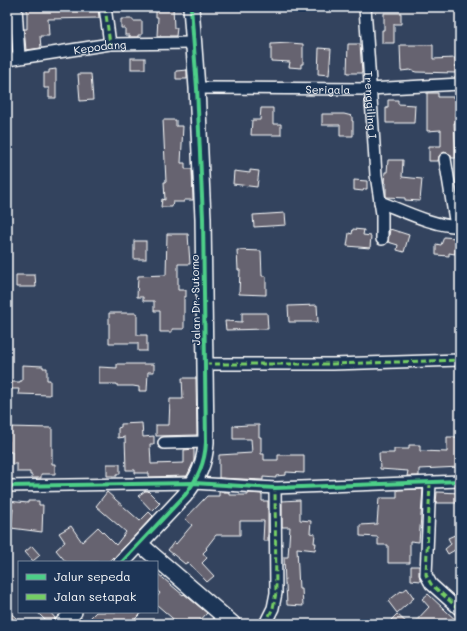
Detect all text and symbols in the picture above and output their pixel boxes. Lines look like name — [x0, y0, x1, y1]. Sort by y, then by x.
street label: Kepodang — [72, 36, 126, 57]
street label: Trenggiling I — [362, 70, 381, 139]
street label: Serigala — [306, 81, 351, 96]
street label: Jalan Dr. Sutomo — [187, 254, 203, 346]
legend — [18, 561, 158, 613]
text: Jalur sepeda — [54, 568, 131, 584]
text: Jalan setapak — [54, 588, 136, 604]

